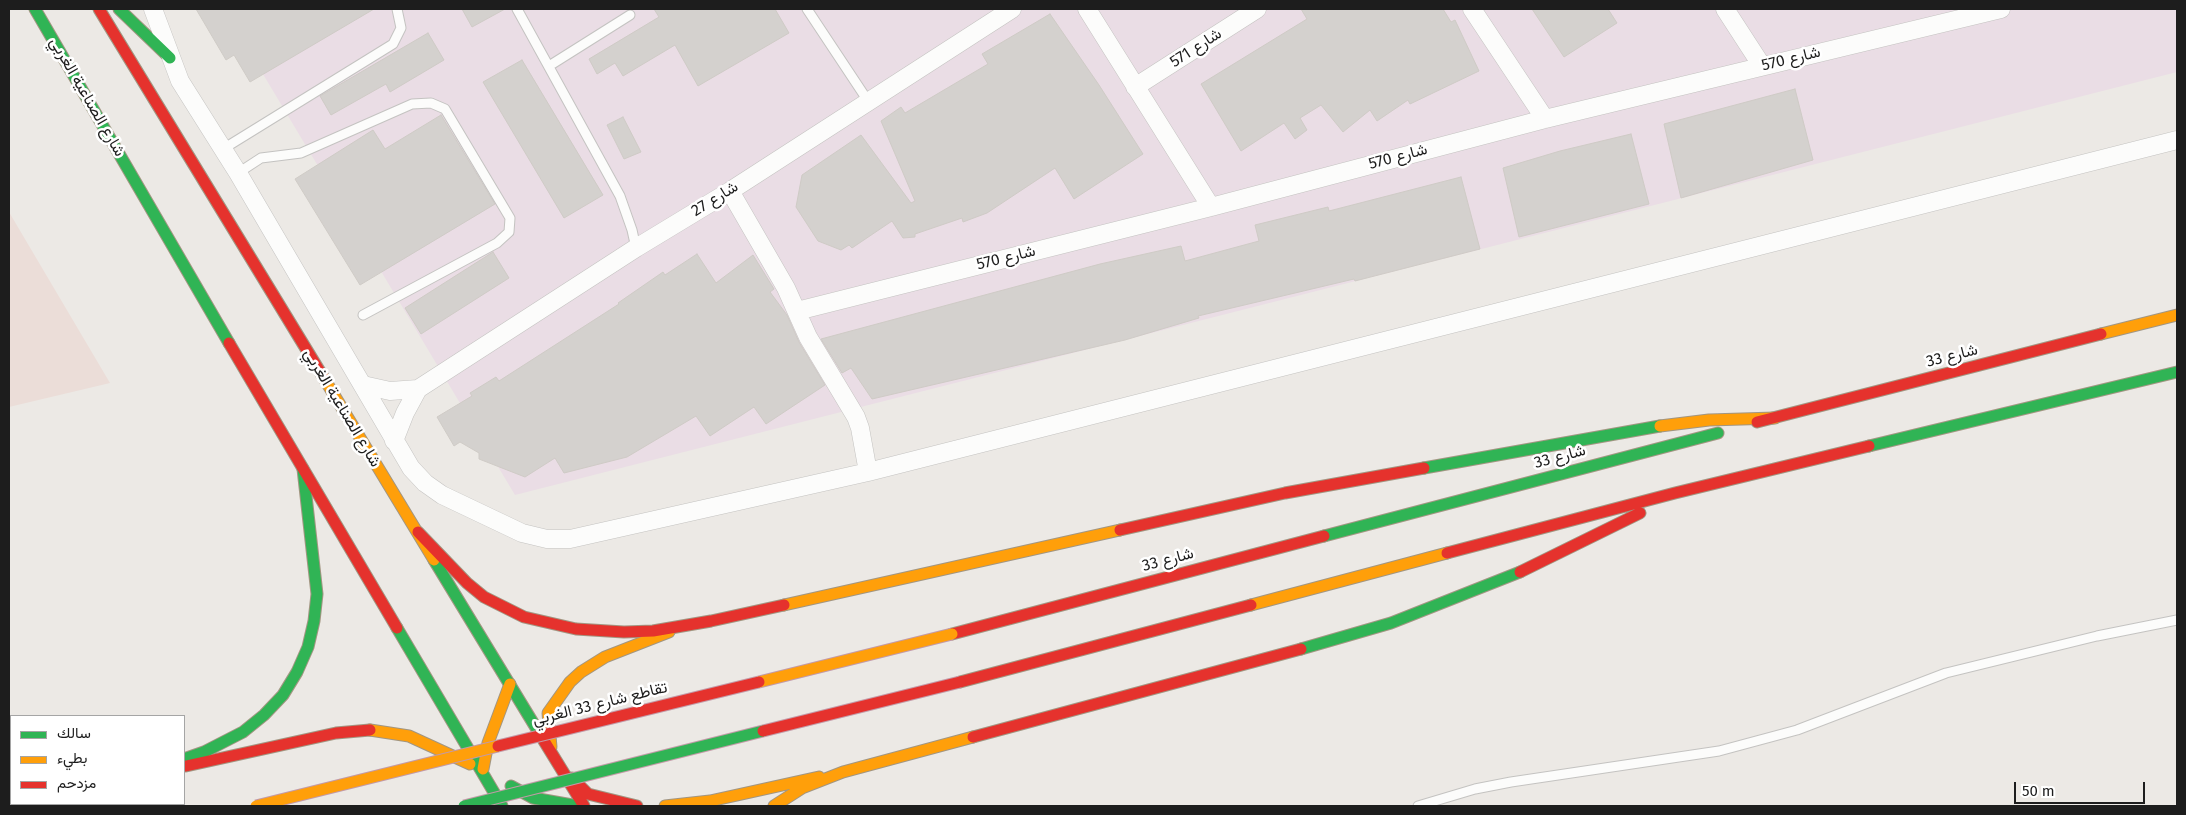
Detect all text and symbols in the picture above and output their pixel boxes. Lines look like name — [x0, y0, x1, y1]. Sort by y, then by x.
street label: شارع 571 — [1167, 24, 1225, 72]
street label: شارع الصناعية الغربي — [45, 34, 129, 160]
street label: شارع 570 — [1760, 42, 1822, 76]
street label: شارع 570 — [1367, 140, 1429, 174]
street label: شارع 27 — [688, 177, 742, 221]
street label: شارع 570 — [975, 241, 1037, 275]
street label: شارع 33 — [1924, 340, 1980, 372]
street label: شارع الصناعية الغربي — [299, 345, 385, 471]
street label: شارع 33 — [1532, 441, 1588, 473]
street label: شارع 33 — [1140, 544, 1196, 576]
street label: تقاطع شارع 33 الغربي — [531, 678, 669, 730]
legend — [10, 715, 185, 805]
text: سالك — [57, 724, 91, 742]
text: بطيء — [57, 749, 87, 767]
scale bar — [2016, 772, 2147, 804]
text: مزدحم — [57, 774, 96, 792]
text: 50 m — [2022, 782, 2055, 800]

